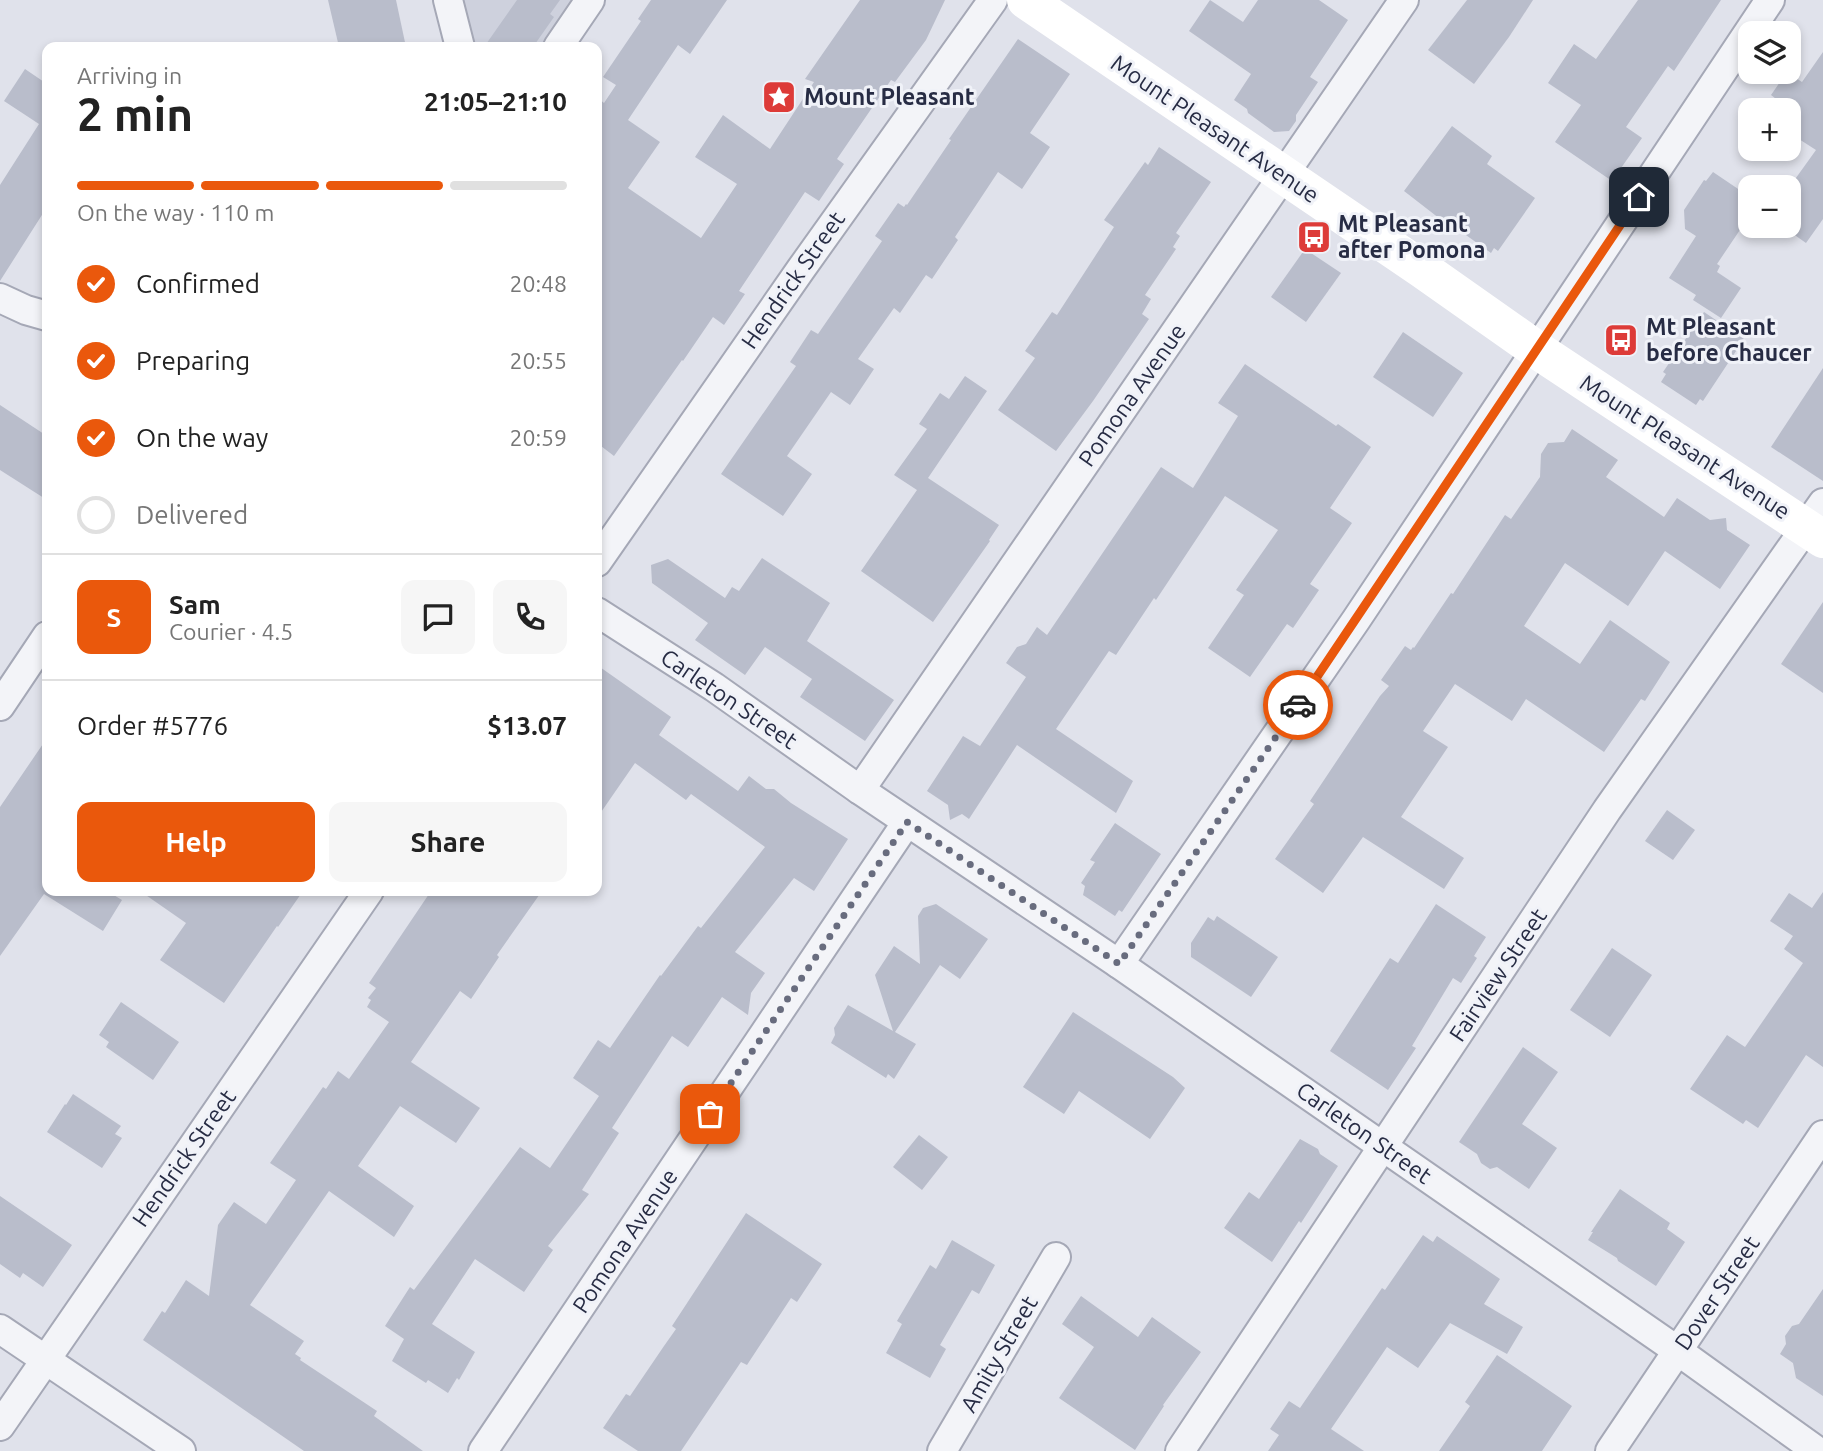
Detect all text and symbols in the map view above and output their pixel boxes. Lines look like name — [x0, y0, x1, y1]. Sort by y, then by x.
map controls — [1738, 21, 1801, 238]
button: layers — [1738, 21, 1801, 84]
street label: Mount Pleasant Avenue — [1107, 50, 1324, 207]
text: Arriving in — [77, 63, 182, 88]
place icon: Mount Pleasant — [760, 78, 798, 116]
place label: Mount Pleasant — [804, 84, 975, 109]
text: 21:05–21:10 — [424, 87, 567, 116]
text: 2 min — [77, 88, 193, 140]
button: + — [1738, 98, 1801, 161]
pin — [1609, 167, 1669, 227]
button: − — [1738, 175, 1801, 238]
icon: home — [1620, 178, 1658, 216]
text: On the way · 110 m — [77, 200, 274, 225]
street label: Hendrick Street — [736, 206, 849, 353]
place label: Mt Pleasant after Pomona — [1338, 211, 1485, 262]
bus stop icon: Mt Pleasant after Pomona — [1295, 218, 1333, 256]
icon: check — [77, 265, 115, 303]
text: Confirmed — [136, 269, 260, 298]
text: 20:48 — [509, 271, 567, 296]
place label: Mt Pleasant before Chaucer — [1646, 314, 1812, 365]
street label: Pomona Avenue — [1073, 319, 1190, 471]
bus stop icon: Mt Pleasant before Chaucer — [1602, 321, 1640, 359]
icon: check — [77, 342, 115, 380]
text: Preparing — [136, 346, 250, 375]
text: 20:55 — [509, 348, 567, 373]
street label: Mount Pleasant Avenue — [1576, 369, 1795, 524]
icon: check — [77, 419, 115, 457]
text: On the way — [136, 423, 268, 452]
text: 20:59 — [509, 425, 567, 450]
text: Delivered — [136, 500, 248, 529]
button: chat — [401, 580, 475, 654]
button: phone — [493, 580, 567, 654]
text: Sam — [169, 590, 221, 619]
text: S — [107, 603, 121, 632]
text: Courier · 4.5 — [169, 619, 293, 644]
street label: Carleton Street — [657, 644, 802, 753]
courier — [1263, 670, 1333, 740]
icon: car — [1279, 686, 1317, 724]
text: Order #5776 — [77, 711, 228, 740]
text: $13.07 — [487, 711, 567, 740]
button: Help — [77, 802, 315, 882]
button: Share — [329, 802, 567, 882]
street label: Fairview Street — [1444, 904, 1551, 1046]
street label: Carleton Street — [1292, 1077, 1436, 1188]
street label: Hendrick Street — [127, 1084, 240, 1231]
pin — [680, 1084, 740, 1144]
icon: bag — [691, 1095, 729, 1133]
street label: Pomona Avenue — [567, 1164, 682, 1317]
street label: Dover Street — [1669, 1231, 1764, 1354]
street label: Amity Street — [955, 1291, 1042, 1416]

